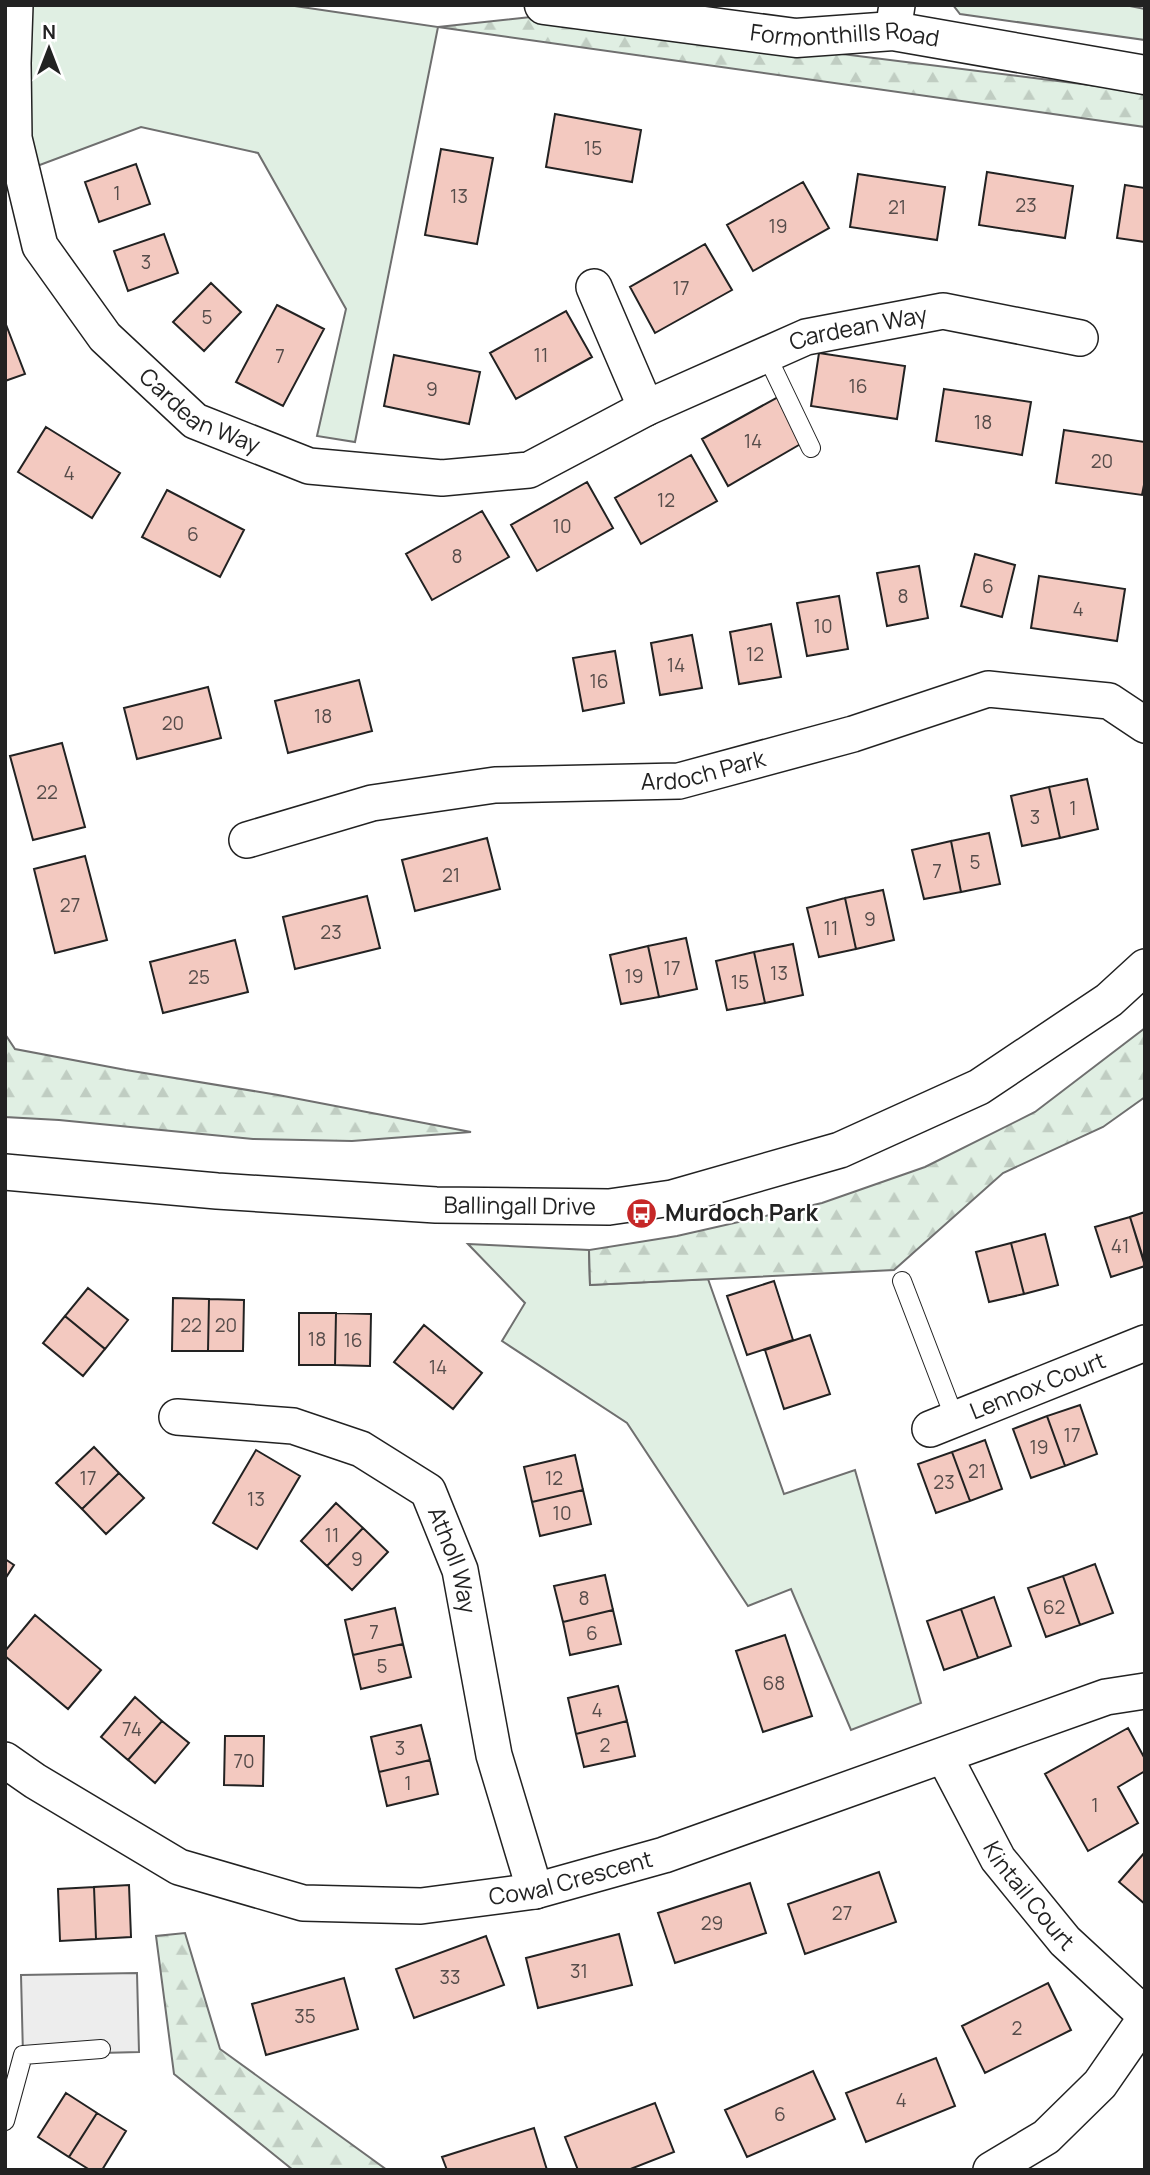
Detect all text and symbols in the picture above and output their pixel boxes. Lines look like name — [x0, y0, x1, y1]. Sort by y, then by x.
north arrow — [14, 14, 84, 84]
street label: Formonthills Road — [748, 14, 942, 54]
text: N — [42, 19, 56, 45]
house number: 15 — [584, 135, 602, 161]
house number: 1 — [113, 180, 121, 206]
house number: 13 — [450, 183, 468, 209]
house number: 23 — [1015, 192, 1037, 218]
house number: 21 — [888, 194, 906, 220]
house number: 19 — [768, 213, 788, 239]
house number: 3 — [141, 249, 151, 275]
house number: 17 — [673, 275, 689, 301]
street label: Cardean Way — [784, 297, 930, 358]
house number: 5 — [202, 304, 213, 330]
house number: 11 — [534, 342, 548, 368]
house number: 7 — [275, 343, 285, 369]
street label: Cardean Way — [133, 360, 265, 460]
house number: 16 — [848, 373, 868, 399]
house number: 9 — [426, 376, 438, 402]
house number: 18 — [974, 409, 992, 435]
house number: 14 — [744, 428, 762, 454]
house number: 20 — [1091, 448, 1113, 474]
house number: 4 — [63, 460, 75, 486]
house number: 12 — [657, 487, 675, 513]
house number: 10 — [552, 513, 572, 539]
house number: 6 — [187, 521, 199, 547]
house number: 8 — [451, 543, 463, 569]
house number: 6 — [982, 573, 994, 599]
house number: 8 — [897, 583, 909, 609]
house number: 4 — [1072, 596, 1084, 622]
house number: 10 — [813, 613, 833, 639]
house number: 12 — [746, 641, 764, 667]
house number: 14 — [667, 652, 685, 678]
house number: 16 — [589, 668, 609, 694]
house number: 18 — [314, 703, 332, 729]
house number: 20 — [162, 710, 184, 736]
street label: Ardoch Park — [641, 741, 769, 797]
house number: 22 — [36, 779, 58, 805]
house number: 1 — [1069, 795, 1077, 821]
house number: 3 — [1030, 804, 1040, 830]
house number: 5 — [970, 849, 981, 875]
house number: 7 — [932, 858, 942, 884]
house number: 21 — [442, 862, 460, 888]
house number: 27 — [60, 892, 80, 918]
house number: 9 — [864, 906, 876, 932]
house number: 11 — [824, 915, 838, 941]
house number: 23 — [320, 919, 342, 945]
house number: 17 — [664, 955, 680, 981]
house number: 13 — [770, 960, 788, 986]
house number: 19 — [624, 963, 644, 989]
house number: 25 — [188, 964, 210, 990]
house number: 15 — [731, 969, 749, 995]
street label: Ballingall Drive — [443, 1188, 596, 1222]
bus stop icon: Murdoch Park — [625, 1196, 659, 1230]
place label: Murdoch Park — [665, 1196, 818, 1228]
house number: 41 — [1111, 1233, 1129, 1259]
house number: 22 — [180, 1312, 202, 1338]
house number: 20 — [215, 1312, 237, 1338]
house number: 18 — [308, 1326, 326, 1352]
house number: 16 — [343, 1327, 363, 1353]
street label: Lennox Court — [965, 1343, 1110, 1426]
house number: 14 — [429, 1354, 447, 1380]
house number: 17 — [1064, 1422, 1080, 1448]
house number: 19 — [1029, 1434, 1049, 1460]
house number: 21 — [968, 1458, 986, 1484]
house number: 17 — [80, 1465, 96, 1491]
house number: 12 — [545, 1465, 563, 1491]
house number: 23 — [933, 1469, 955, 1495]
house number: 13 — [247, 1486, 265, 1512]
house number: 10 — [552, 1500, 572, 1526]
street label: Atholl Way — [421, 1502, 485, 1616]
house number: 11 — [325, 1522, 339, 1548]
house number: 9 — [351, 1546, 363, 1572]
house number: 8 — [578, 1585, 590, 1611]
house number: 62 — [1043, 1594, 1065, 1620]
house number: 7 — [369, 1619, 379, 1645]
house number: 6 — [586, 1620, 598, 1646]
house number: 5 — [377, 1653, 388, 1679]
house number: 68 — [763, 1670, 785, 1696]
house number: 4 — [591, 1697, 603, 1723]
house number: 74 — [122, 1716, 142, 1742]
house number: 2 — [600, 1732, 610, 1758]
house number: 3 — [395, 1735, 405, 1761]
house number: 70 — [233, 1748, 255, 1774]
house number: 1 — [404, 1770, 412, 1796]
house number: 1 — [1091, 1792, 1099, 1818]
street label: Kintail Court — [976, 1835, 1082, 1957]
street label: Cowal Crescent — [487, 1842, 656, 1912]
house number: 27 — [832, 1900, 852, 1926]
house number: 29 — [701, 1910, 723, 1936]
house number: 31 — [570, 1958, 588, 1984]
house number: 33 — [439, 1964, 461, 1990]
house number: 35 — [294, 2003, 316, 2029]
house number: 2 — [1012, 2015, 1022, 2041]
house number: 4 — [895, 2087, 907, 2113]
house number: 6 — [774, 2101, 786, 2127]

